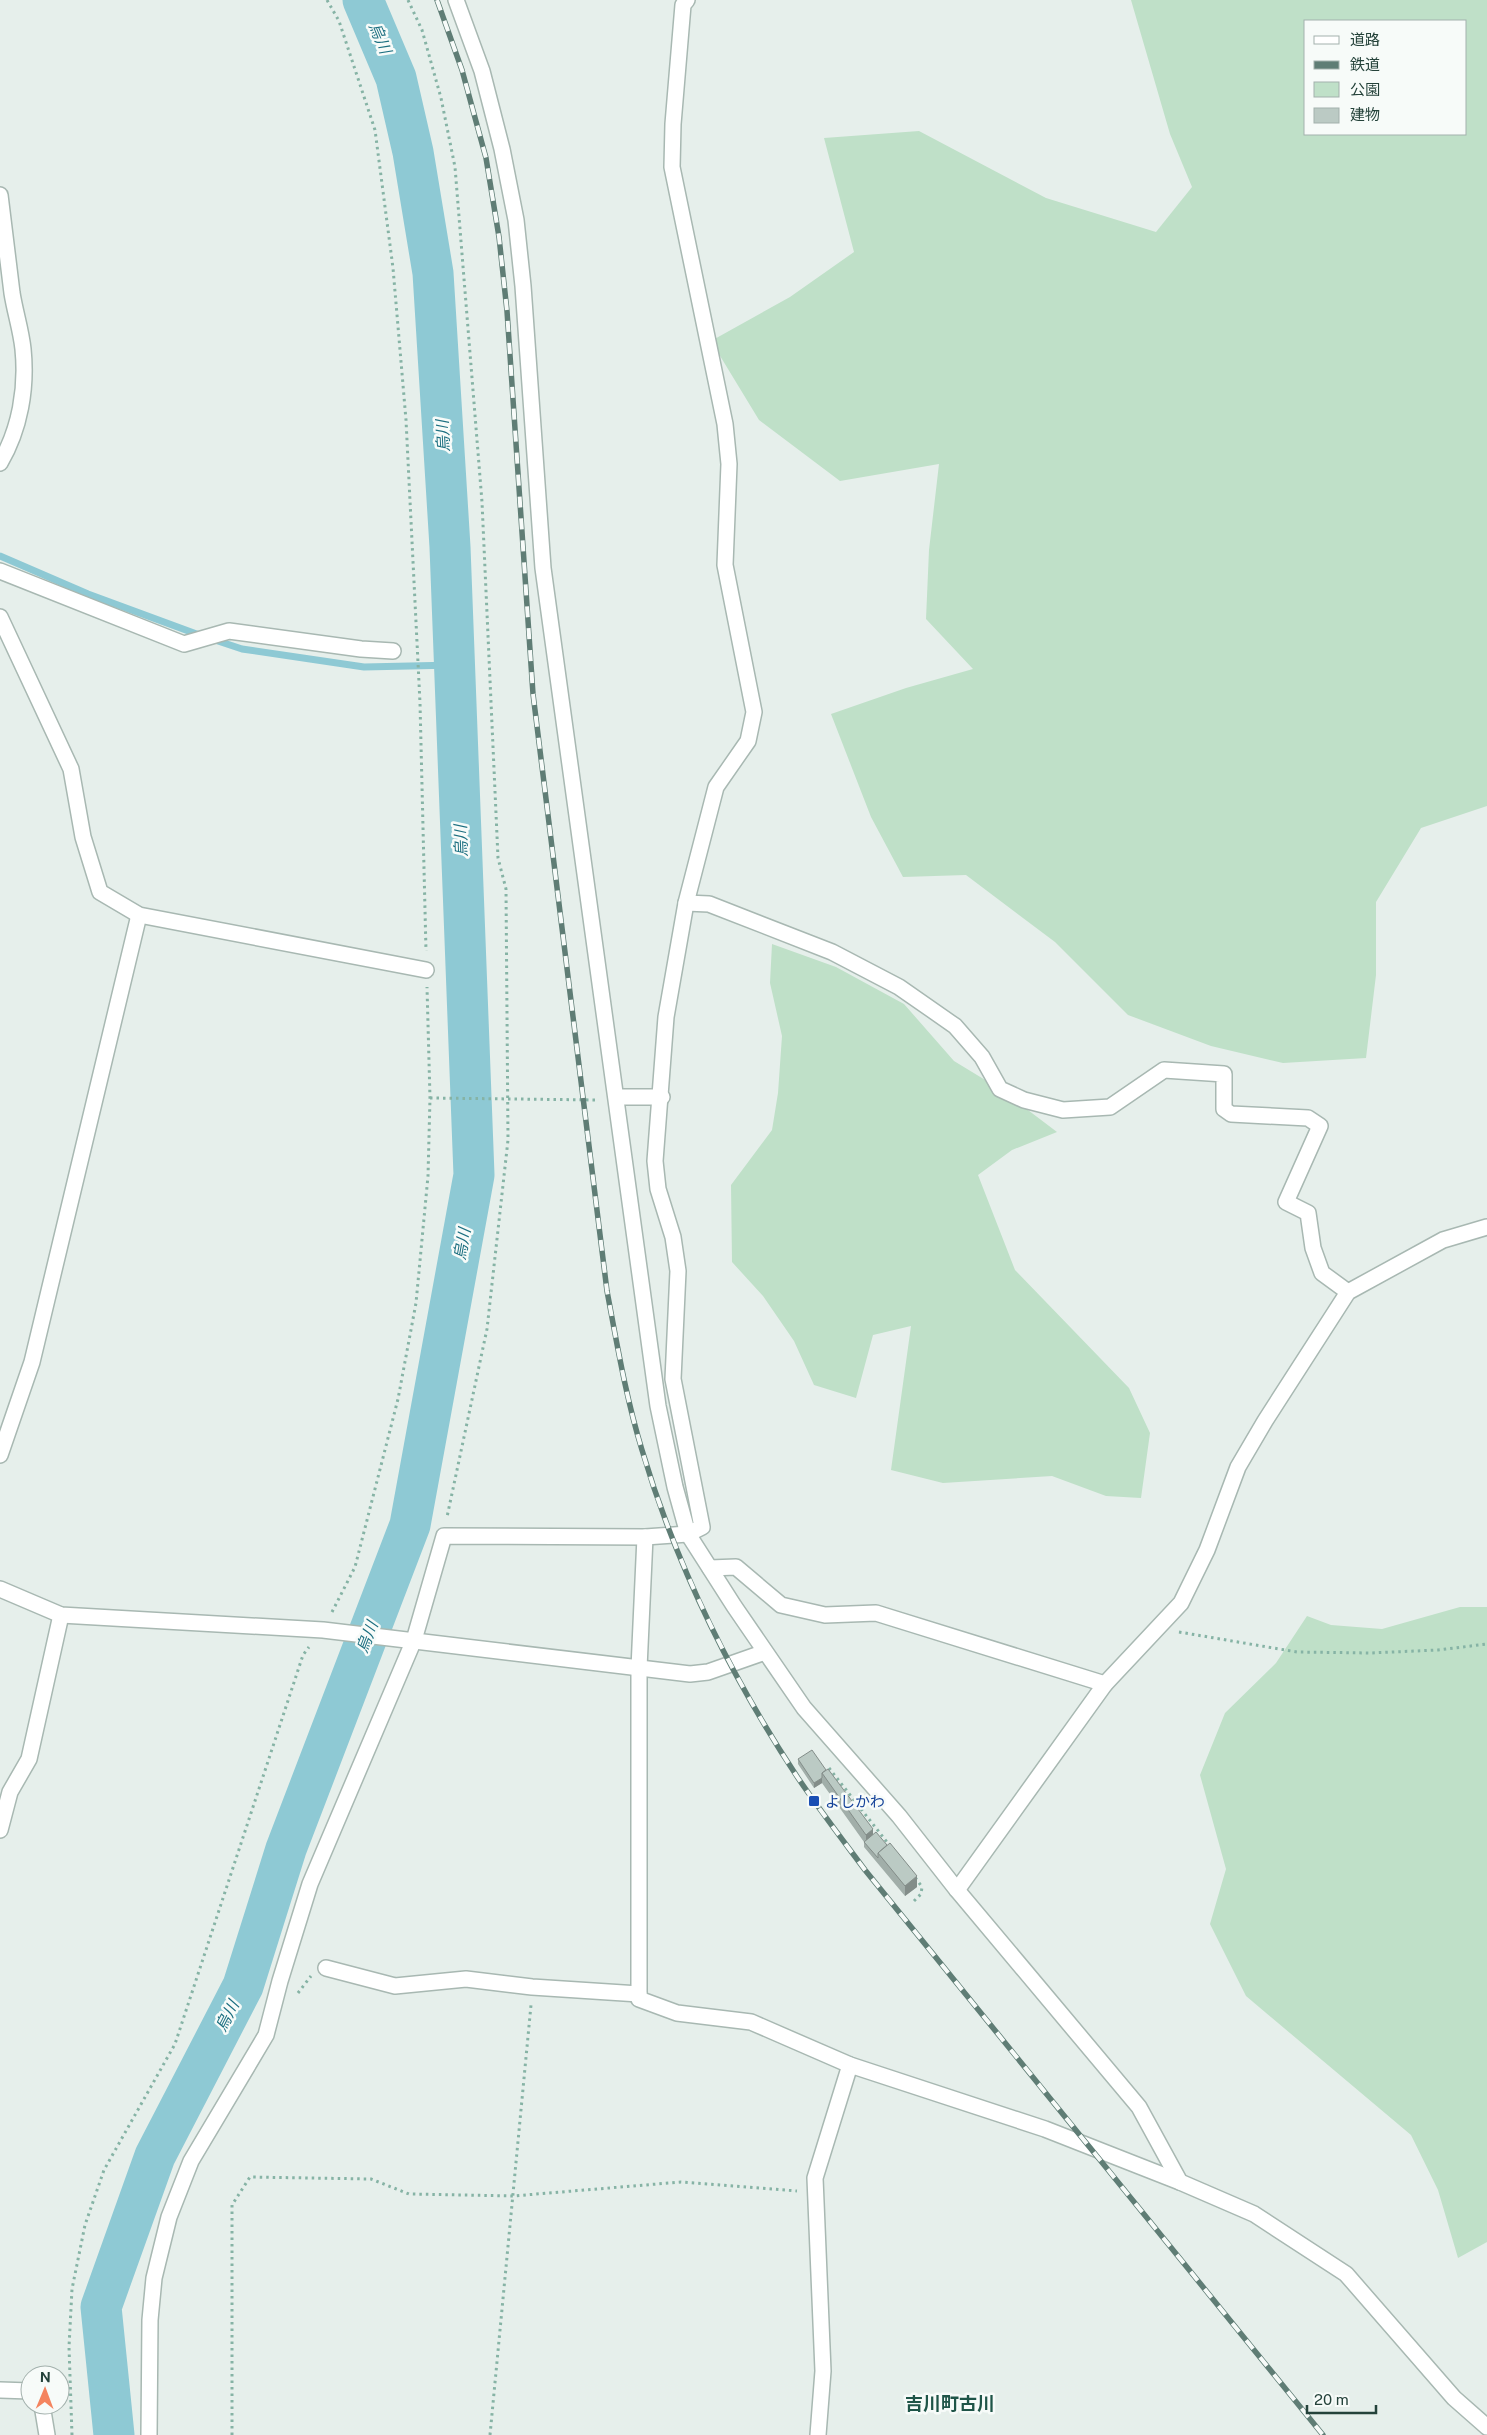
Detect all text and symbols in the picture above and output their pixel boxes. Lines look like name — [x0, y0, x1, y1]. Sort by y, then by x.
water label: 烏川 — [365, 20, 396, 58]
legend — [1304, 20, 1467, 135]
text: 道路 — [1350, 31, 1380, 48]
text: 鉄道 — [1350, 56, 1380, 73]
text: 公園 — [1350, 81, 1380, 98]
text: 建物 — [1350, 106, 1380, 123]
water label: 烏川 — [433, 418, 453, 452]
water label: 烏川 — [451, 823, 471, 857]
water label: 烏川 — [450, 1225, 474, 1261]
water label: 烏川 — [352, 1617, 382, 1655]
place label: よしかわ — [825, 1793, 885, 1810]
marker: よしかわ — [807, 1794, 821, 1808]
water label: 烏川 — [211, 1996, 244, 2035]
north arrow — [20, 2365, 70, 2415]
text: N — [40, 2369, 51, 2385]
scale bar — [1307, 2382, 1376, 2414]
text: 20 m — [1314, 2391, 1349, 2408]
district label: 吉川町古川 — [905, 2393, 995, 2414]

